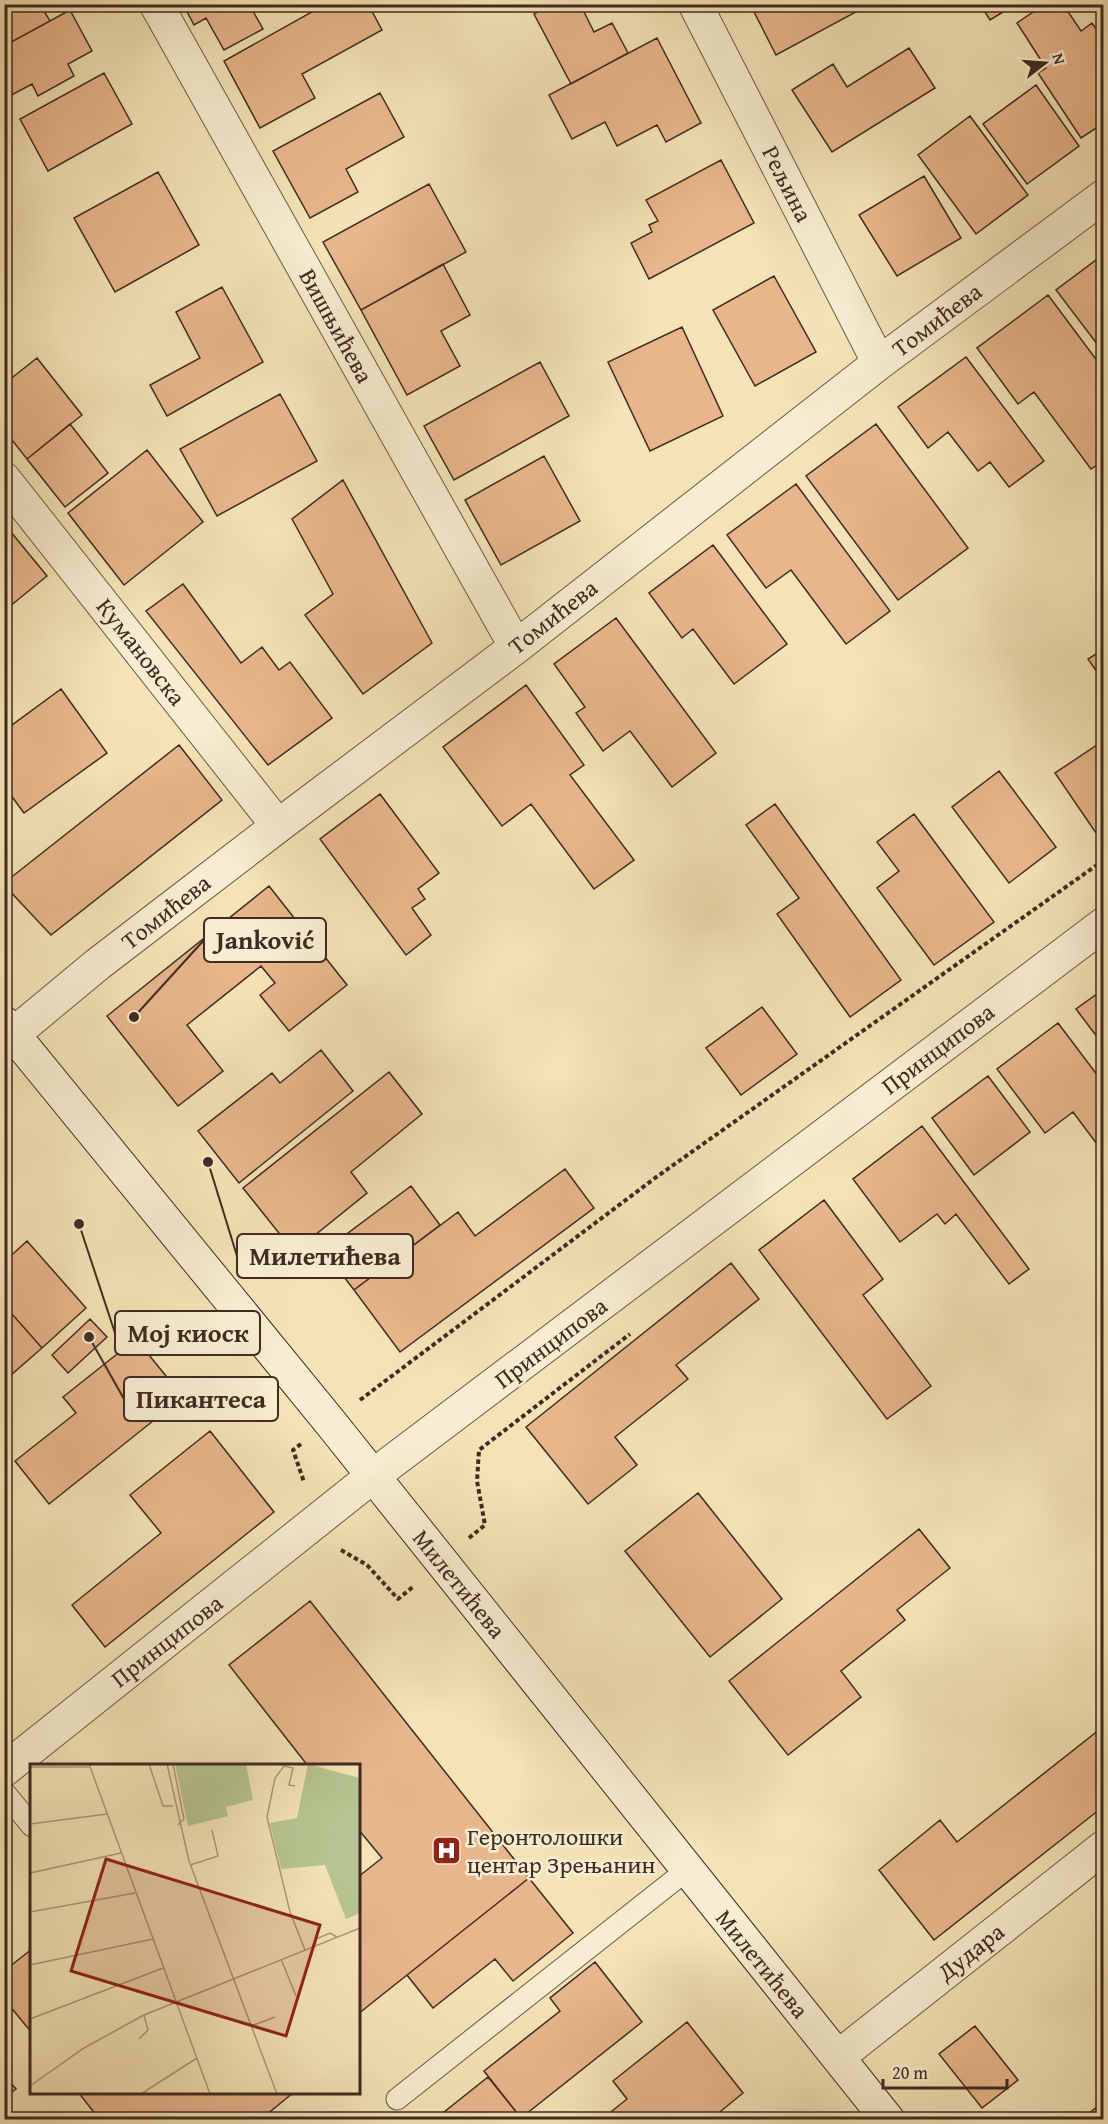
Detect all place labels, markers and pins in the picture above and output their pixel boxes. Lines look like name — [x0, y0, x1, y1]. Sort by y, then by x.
callout: Janković — [204, 918, 326, 962]
callout: Милетићева — [237, 1234, 413, 1278]
callout: Мој киоск — [115, 1311, 260, 1355]
callout: Пикантеса — [124, 1377, 278, 1421]
place label: Геронтолошки центар Зрењанин — [467, 1819, 655, 1882]
hospital icon: Геронтолошки центар Зрењанин — [430, 1835, 462, 1867]

